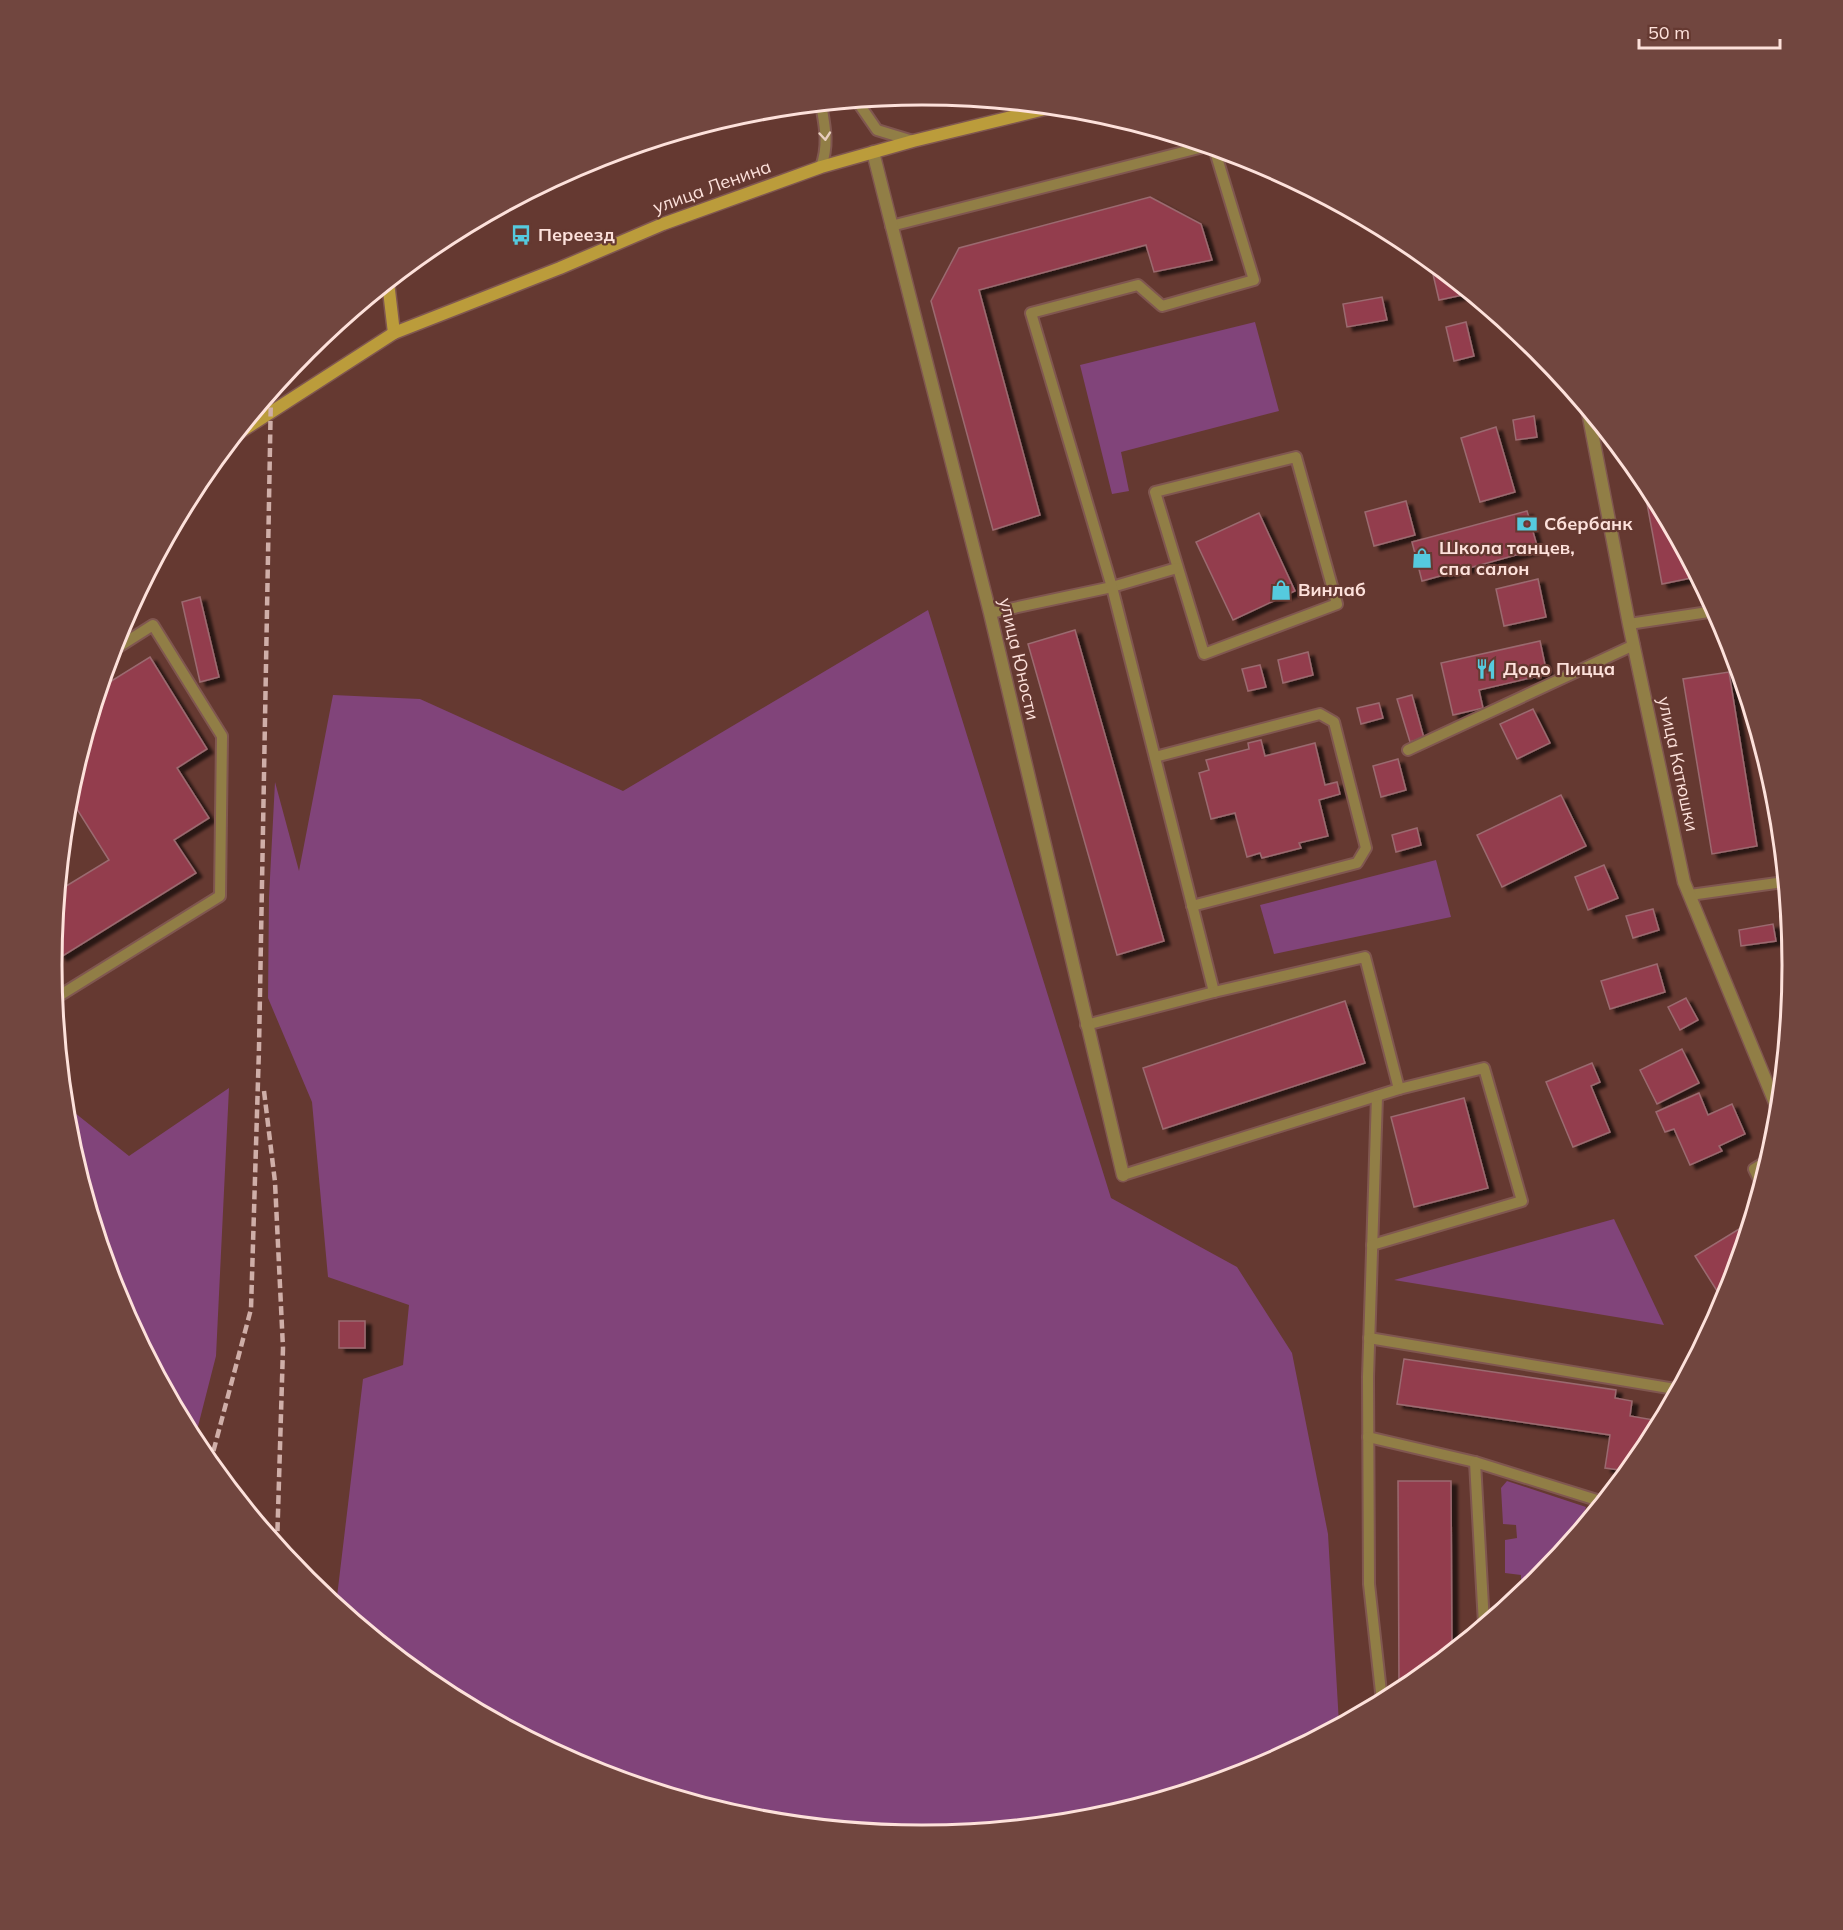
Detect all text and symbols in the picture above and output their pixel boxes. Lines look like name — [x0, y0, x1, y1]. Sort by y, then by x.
scale bar — [1639, 12, 1780, 50]
text: 50 m — [1648, 21, 1690, 44]
one-way arrow — [819, 131, 832, 140]
street label: улица Ленина — [650, 155, 774, 219]
bus stop icon: Переезд — [509, 223, 533, 247]
place label: Переезд — [538, 223, 615, 246]
bank icon: Сбербанк — [1515, 512, 1539, 536]
place label: Сбербанк — [1544, 512, 1633, 535]
place label: Школа танцев, спа салон — [1439, 536, 1575, 580]
shop icon: Школа танцев, спа салон — [1410, 546, 1434, 570]
shop icon: Винлаб — [1269, 578, 1293, 602]
place label: Винлаб — [1298, 578, 1366, 601]
street label: улица Юности — [994, 595, 1045, 722]
restaurant icon: Додо Пицца — [1474, 657, 1498, 681]
place label: Додо Пицца — [1503, 657, 1615, 680]
street label: улица Катюшки — [1653, 694, 1704, 833]

